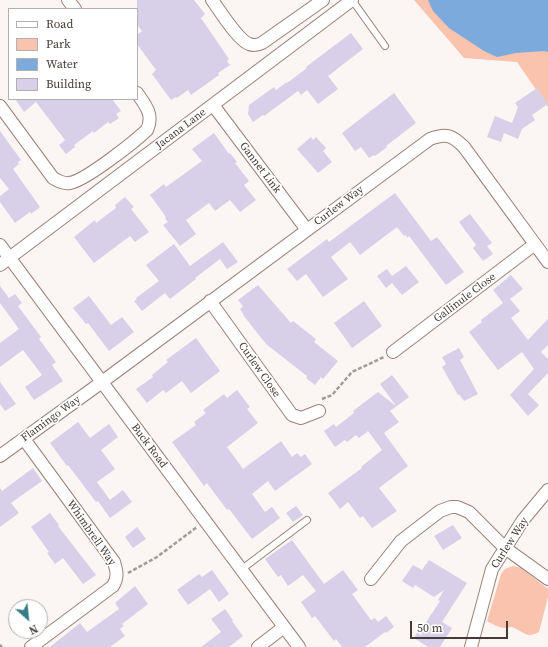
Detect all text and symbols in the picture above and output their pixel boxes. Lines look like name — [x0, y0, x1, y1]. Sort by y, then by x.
legend — [8, 8, 138, 100]
text: Road — [46, 16, 73, 32]
text: Park — [46, 36, 71, 52]
text: Water — [46, 56, 78, 72]
text: Building — [46, 76, 91, 92]
street label: Jacana Lane — [153, 106, 209, 152]
street label: Gannet Link — [236, 140, 284, 196]
street label: Curlew Way — [312, 183, 366, 229]
street label: Gallinule Close — [431, 270, 499, 326]
street label: Curlew Close — [235, 340, 283, 400]
street label: Flamingo Way — [19, 393, 83, 445]
street label: Buck Road — [128, 421, 170, 471]
street label: Whimbrell Way — [64, 498, 118, 568]
street label: Curlew Way — [489, 515, 531, 571]
north arrow — [8, 599, 48, 639]
scale bar — [412, 613, 510, 639]
text: 50 m — [417, 620, 443, 636]
text: N — [26, 621, 40, 638]

